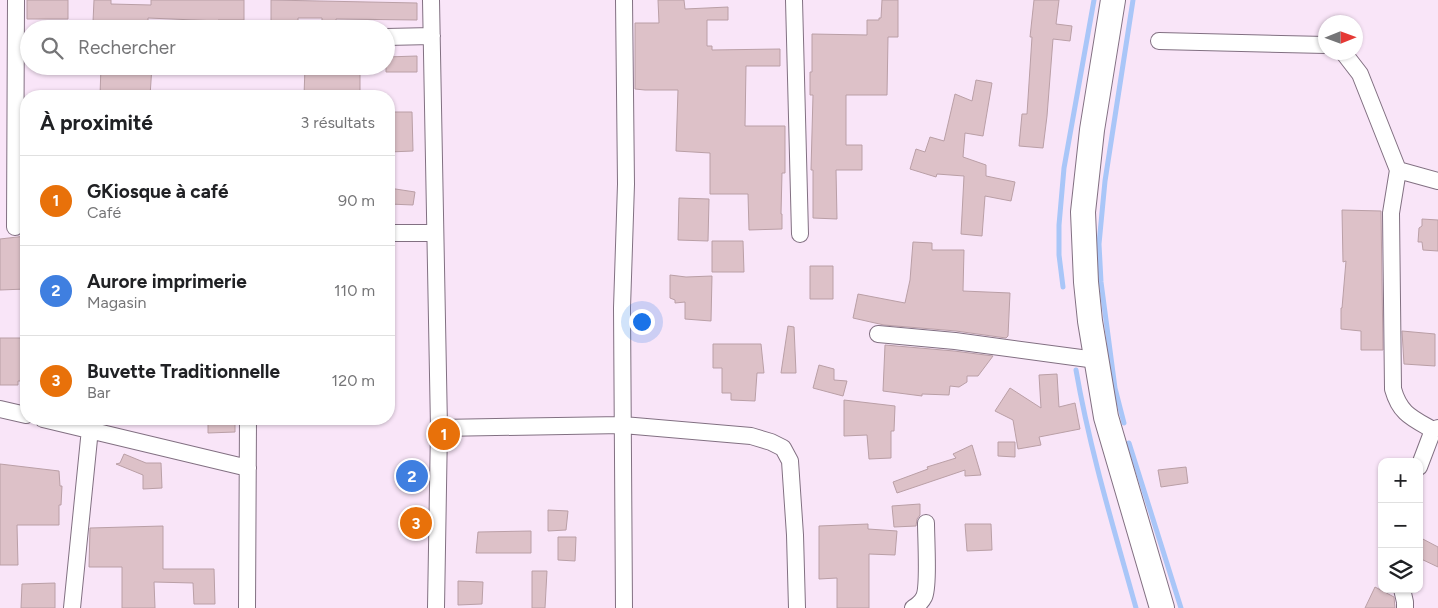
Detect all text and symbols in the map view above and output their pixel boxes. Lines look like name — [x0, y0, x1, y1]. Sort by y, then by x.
north arrow — [1318, 15, 1363, 60]
search box — [20, 20, 395, 75]
icon: search — [38, 34, 66, 62]
text: Rechercher — [78, 36, 176, 59]
text: À proximité — [40, 110, 153, 135]
text: 3 résultats — [301, 113, 375, 132]
text: GKiosque à café — [87, 180, 229, 203]
text: 1 — [53, 191, 59, 210]
text: 90 m — [338, 191, 375, 210]
text: Café — [87, 203, 121, 222]
text: Aurore imprimerie — [87, 270, 247, 293]
text: 2 — [51, 281, 61, 300]
text: 110 m — [334, 281, 375, 300]
text: Magasin — [87, 293, 146, 312]
your location — [629, 309, 655, 335]
text: Buvette Traditionnelle — [87, 360, 280, 383]
text: 3 — [52, 371, 60, 390]
text: 120 m — [332, 371, 375, 390]
text: Bar — [87, 383, 110, 402]
pin: 1 — [428, 415, 460, 453]
pin: 2 — [396, 457, 428, 495]
map controls — [1378, 458, 1423, 593]
button: + — [1378, 458, 1423, 503]
button: − — [1378, 503, 1423, 548]
pin: 3 — [400, 504, 432, 542]
button: layers — [1378, 548, 1423, 593]

